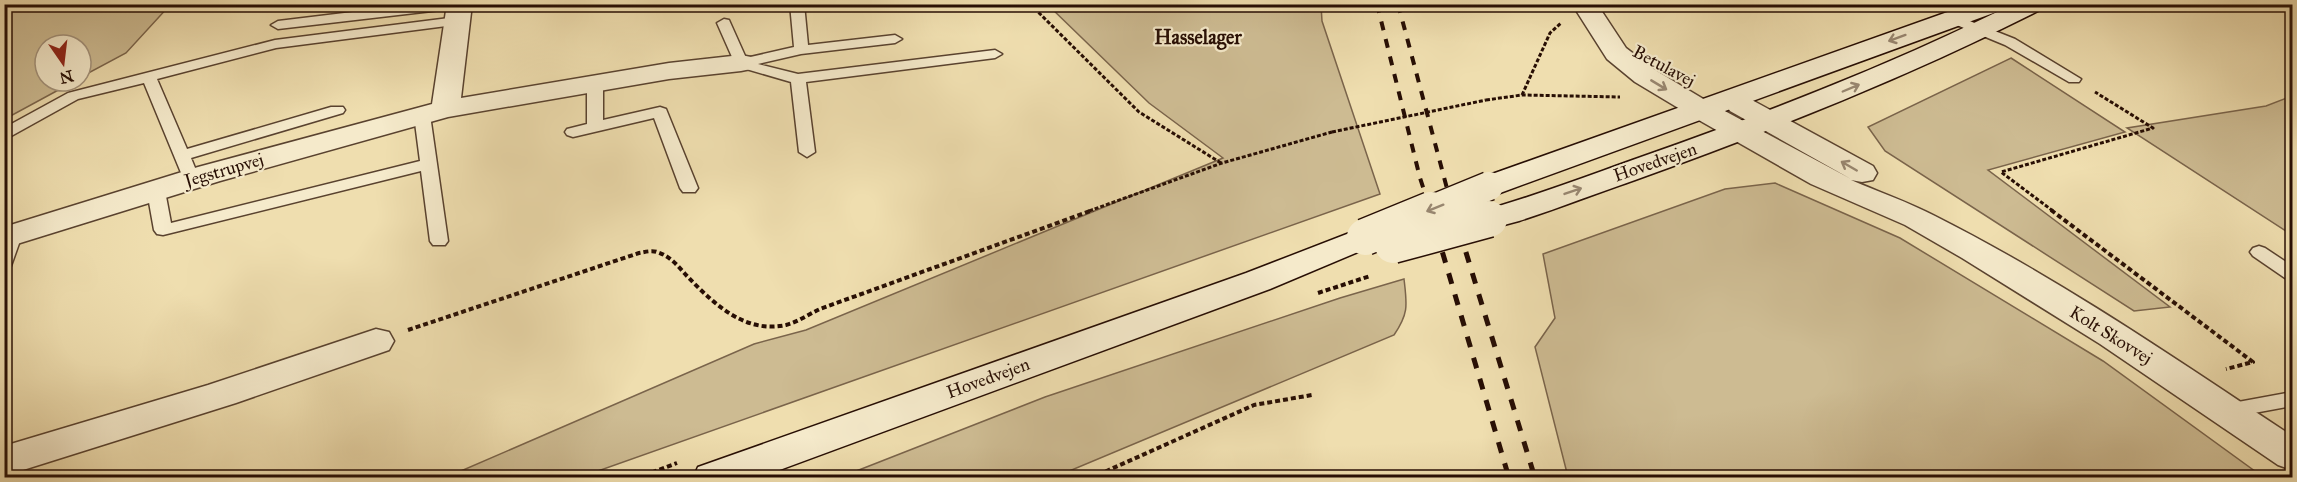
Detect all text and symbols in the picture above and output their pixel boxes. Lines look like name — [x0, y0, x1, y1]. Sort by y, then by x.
district label: Hasselager — [1154, 25, 1242, 50]
north arrow — [33, 33, 93, 93]
one-way arrow — [1888, 33, 1907, 44]
street label: Betulavej — [1629, 40, 1699, 92]
text: N — [57, 66, 75, 88]
one-way arrow — [1650, 79, 1667, 91]
one-way arrow — [1841, 82, 1860, 93]
street label: Hovedvejen — [1610, 137, 1700, 187]
street label: Jegstrupvej — [180, 148, 266, 193]
one-way arrow — [1840, 159, 1857, 171]
one-way arrow — [1563, 184, 1582, 195]
one-way arrow — [1426, 203, 1445, 214]
street label: Kolt Skovvej — [2066, 301, 2156, 369]
street label: Hovedvejen — [943, 353, 1033, 403]

